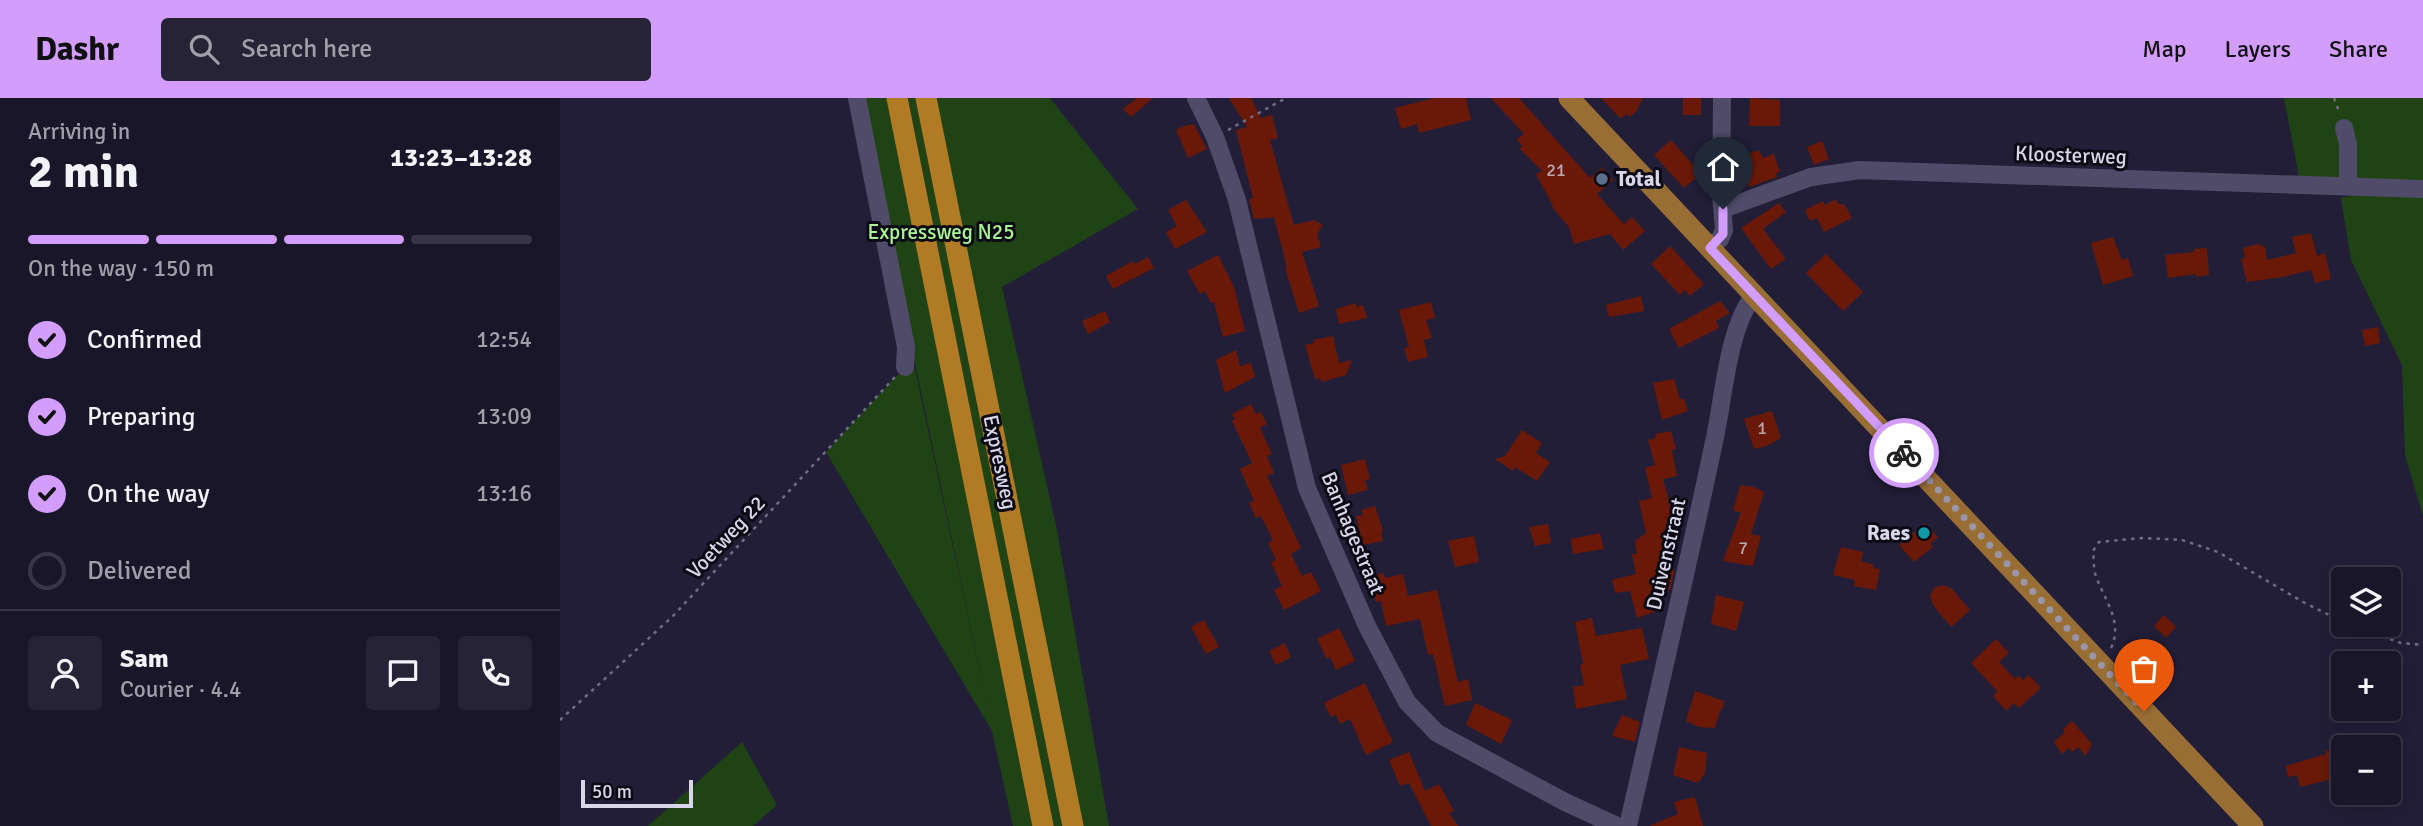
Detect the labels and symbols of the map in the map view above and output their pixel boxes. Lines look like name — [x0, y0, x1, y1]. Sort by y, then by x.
pin — [1693, 137, 1753, 209]
street label: Kloosterweg — [2015, 140, 2127, 170]
house number: 21 — [1546, 159, 1566, 181]
place label: Total — [1616, 166, 1661, 192]
marker: Total — [1594, 171, 1610, 187]
park label: Expressweg N25 — [868, 219, 1014, 245]
street label: Expresweg — [977, 412, 1023, 512]
house number: 1 — [1757, 417, 1767, 439]
courier — [1869, 418, 1939, 488]
street label: Banhagestraat — [1315, 468, 1391, 598]
street label: Voetweg 22 — [681, 490, 771, 584]
street label: Duivenstraat — [1640, 495, 1692, 613]
place label: Raes — [1867, 520, 1910, 546]
marker: Raes — [1916, 525, 1932, 541]
house number: 7 — [1738, 537, 1748, 559]
pin — [2114, 639, 2174, 711]
scale bar — [581, 777, 693, 809]

